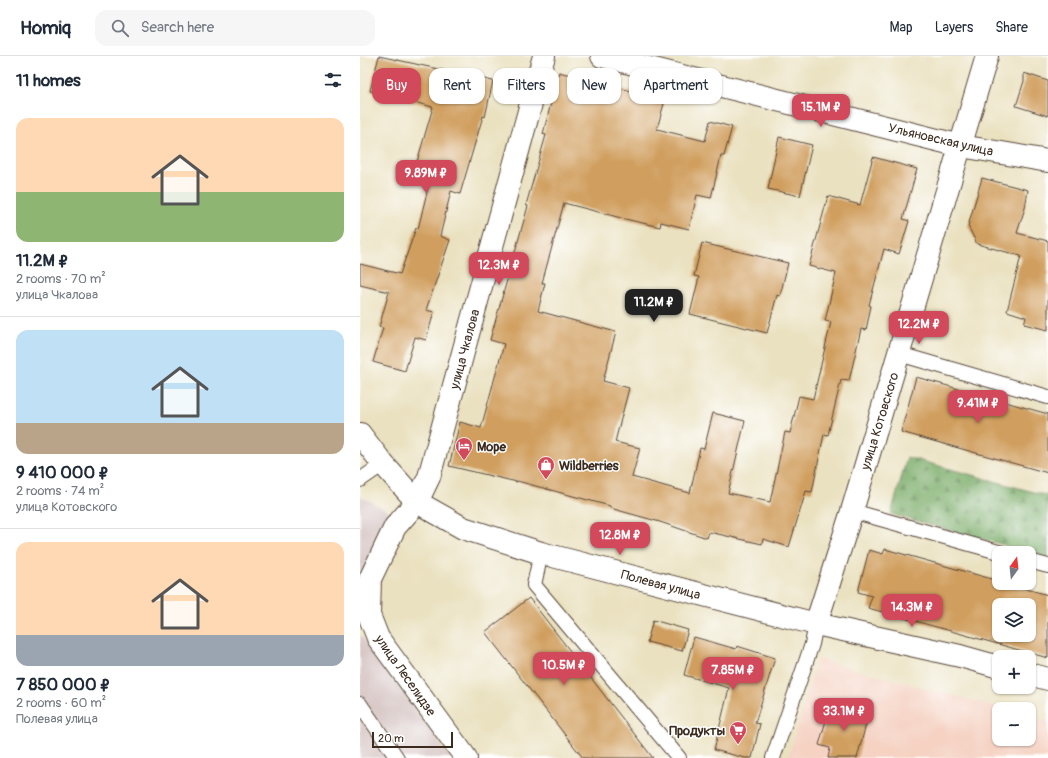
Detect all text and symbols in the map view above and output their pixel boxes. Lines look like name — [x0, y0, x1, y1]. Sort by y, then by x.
search box — [95, 10, 375, 46]
text: Homiq — [20, 16, 71, 40]
icon: search — [109, 17, 131, 39]
text: Search here — [141, 18, 214, 37]
text: Map — [890, 19, 913, 36]
text: Layers — [935, 19, 973, 36]
text: Share — [995, 19, 1028, 36]
chip: Buy — [372, 68, 421, 104]
chip: Rent — [429, 68, 485, 104]
chip: Filters — [493, 68, 559, 104]
chip: New — [567, 68, 621, 104]
chip: Apartment — [629, 68, 722, 104]
icon: filters — [322, 69, 344, 91]
text: 11 homes — [16, 70, 81, 91]
pin: 15.1M ₽ — [784, 94, 858, 128]
text: 15.1M ₽ — [801, 99, 841, 115]
street label: Ульяновская улица — [887, 120, 995, 160]
icon: home — [144, 144, 216, 216]
pin: 9.89M ₽ — [389, 160, 463, 194]
text: 9.89M ₽ — [405, 165, 447, 181]
text: 11.2M ₽ — [16, 250, 69, 271]
pin: 12.3M ₽ — [462, 252, 536, 286]
text: 12.3M ₽ — [478, 257, 520, 273]
text: 2 rooms · 70 m² — [16, 271, 106, 287]
text: улица Чкалова — [16, 287, 98, 303]
pin: 11.2M ₽ — [617, 289, 691, 323]
text: 11.2M ₽ — [634, 294, 674, 310]
street label: улица Чкалова — [446, 308, 483, 392]
pin: 12.2M ₽ — [882, 311, 956, 345]
text: 12.2M ₽ — [898, 316, 940, 332]
icon: home — [144, 356, 216, 428]
street label: улица Котовского — [857, 371, 902, 473]
pin: 9.41M ₽ — [941, 390, 1015, 424]
text: 9.41M ₽ — [957, 395, 999, 411]
hotel icon: Море — [454, 436, 474, 461]
place label: Море — [477, 439, 506, 455]
shop icon: Wildberries — [536, 455, 556, 480]
place label: Wildberries — [559, 458, 619, 474]
text: 9 410 000 ₽ — [16, 462, 109, 483]
text: 2 rooms · 74 m² — [16, 483, 104, 499]
text: улица Котовского — [16, 499, 117, 515]
pin: 12.8M ₽ — [583, 522, 657, 556]
text: 12.8M ₽ — [599, 527, 641, 543]
north arrow — [992, 546, 1036, 590]
map controls — [992, 546, 1036, 746]
street label: Полевая улица — [619, 567, 702, 603]
icon: home — [144, 568, 216, 640]
pin: 14.3M ₽ — [875, 594, 949, 628]
button: layers — [992, 598, 1036, 642]
text: 14.3M ₽ — [891, 599, 933, 615]
street label: улица Леселидзе — [371, 631, 439, 720]
button: + — [992, 650, 1036, 694]
pin: 10.5M ₽ — [527, 652, 601, 686]
text: 10.5M ₽ — [542, 657, 586, 673]
pin: 7.85M ₽ — [696, 657, 770, 691]
text: 7.85M ₽ — [711, 662, 755, 678]
text: 7 850 000 ₽ — [16, 674, 111, 695]
text: 2 rooms · 60 m² — [16, 695, 106, 711]
pin: 33.1M ₽ — [807, 698, 881, 732]
button: − — [992, 702, 1036, 746]
text: 33.1M ₽ — [823, 703, 865, 719]
text: Полевая улица — [16, 711, 98, 727]
supermarket icon: Продукты — [728, 720, 748, 745]
place label: Продукты — [669, 723, 725, 739]
scale bar — [372, 730, 453, 749]
text: 20 m — [378, 732, 404, 745]

